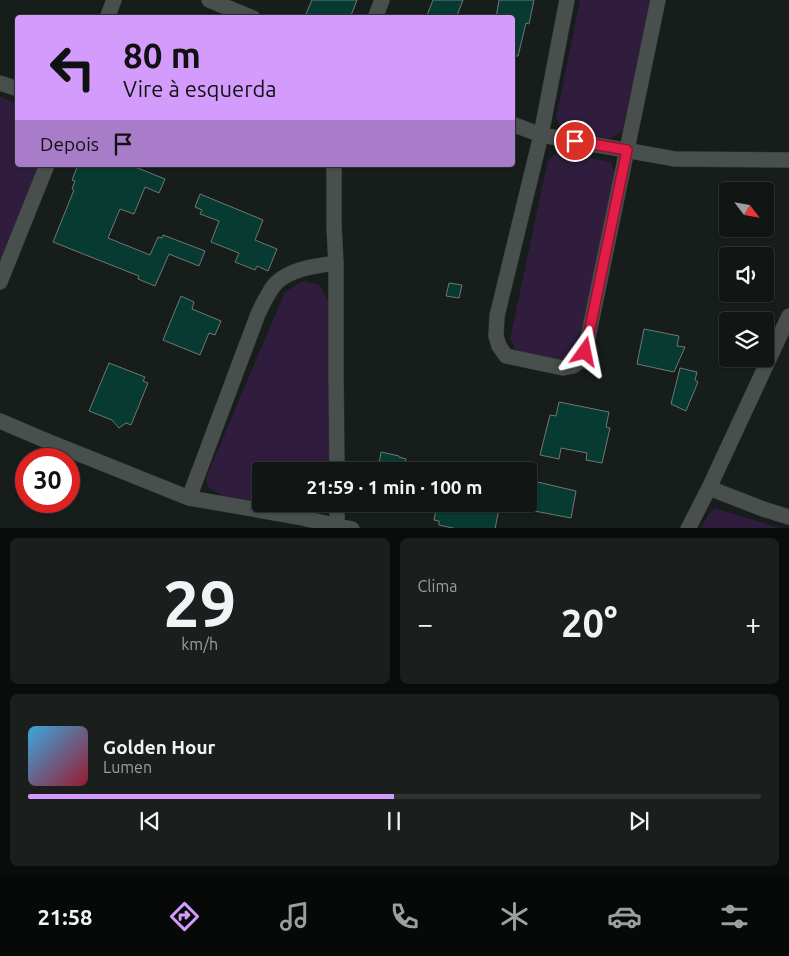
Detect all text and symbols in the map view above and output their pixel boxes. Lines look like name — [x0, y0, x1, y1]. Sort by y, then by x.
icon: left — [40, 35, 105, 100]
text: 80 m — [123, 35, 201, 75]
text: Vire à esquerda — [123, 76, 277, 101]
pin — [554, 120, 596, 162]
icon: arrive — [561, 127, 589, 155]
icon: arrive — [109, 130, 137, 158]
text: Depois — [40, 133, 99, 155]
north arrow — [719, 182, 774, 238]
map controls — [719, 182, 774, 367]
button: sound — [719, 247, 774, 302]
button: layers — [719, 312, 774, 367]
position arrow — [558, 325, 610, 377]
speed limit sign: 30 — [15, 448, 80, 513]
text: 21:59 · 1 min · 100 m — [307, 476, 482, 498]
text: 29 — [163, 566, 236, 639]
text: Clima — [418, 577, 457, 595]
text: 20° — [561, 602, 617, 644]
text: − — [418, 608, 433, 639]
text: + — [745, 608, 761, 639]
text: km/h — [181, 635, 218, 653]
text: Golden Hour — [103, 736, 215, 758]
text: Lumen — [103, 758, 152, 776]
icon: previous — [136, 807, 164, 835]
icon: pause — [380, 807, 408, 835]
icon: next — [625, 807, 653, 835]
icon: directions — [167, 899, 202, 934]
icon: music — [277, 899, 312, 934]
icon: phone — [387, 899, 422, 934]
icon: climate — [497, 899, 532, 934]
icon: car — [607, 899, 642, 934]
icon: filters — [717, 899, 752, 934]
text: 21:58 — [37, 904, 92, 929]

